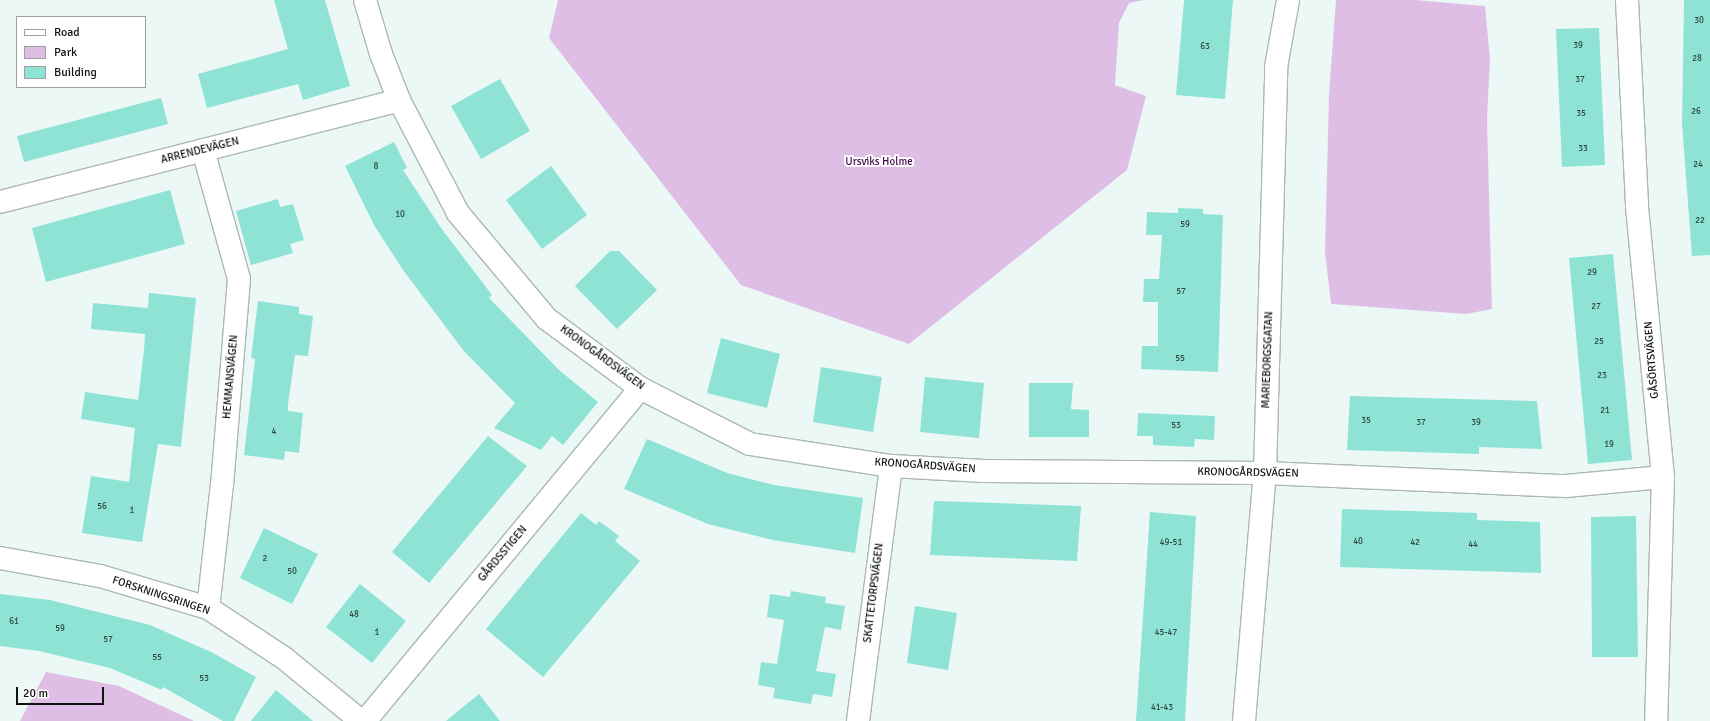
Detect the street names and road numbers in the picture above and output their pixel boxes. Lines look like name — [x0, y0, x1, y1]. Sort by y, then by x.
street label: ARRENDEVÄGEN — [160, 135, 240, 167]
street label: MARIEBORGSGATAN — [1260, 311, 1276, 409]
street label: GÅSÖRTSVÄGEN — [1642, 321, 1662, 399]
street label: KRONOGÅRDSVÄGEN — [557, 323, 647, 393]
street label: HEMMANSVÄGEN — [221, 334, 241, 420]
street label: KRONOGÅRDSVÄGEN — [874, 456, 976, 476]
street label: KRONOGÅRDSVÄGEN — [1197, 466, 1299, 480]
street label: GÅRDSSTIGEN — [476, 523, 530, 585]
street label: SKATTETORPSVÄGEN — [861, 542, 887, 644]
street label: FORSKNINGSRINGEN — [111, 574, 211, 618]

